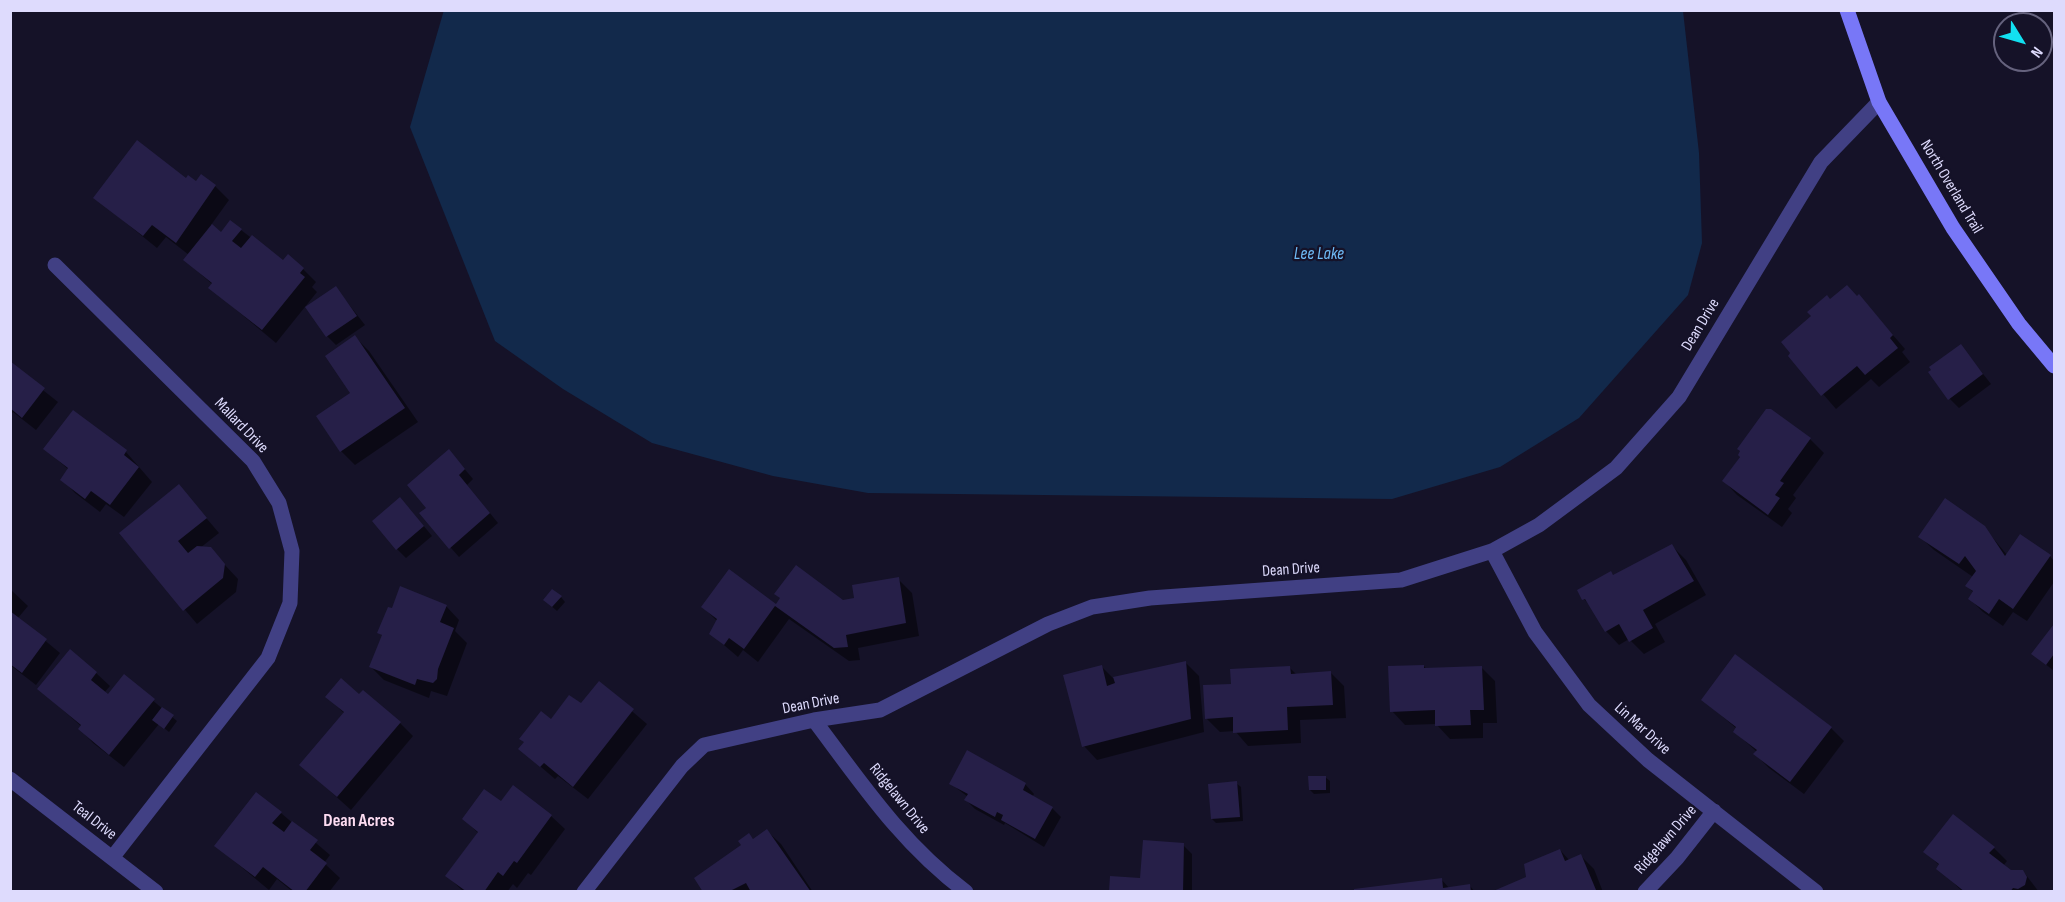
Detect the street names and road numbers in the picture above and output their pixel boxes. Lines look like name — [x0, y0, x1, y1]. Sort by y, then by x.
street label: North Overland Trail — [1916, 137, 1986, 237]
street label: Dean Drive — [1678, 295, 1724, 355]
street label: Mallard Drive — [210, 394, 272, 458]
street label: Dean Drive — [1262, 558, 1320, 582]
street label: Dean Drive — [781, 689, 841, 719]
street label: Lin Mar Drive — [1610, 699, 1674, 759]
street label: Ridgelawn Drive — [865, 760, 933, 838]
street label: Teal Drive — [68, 798, 120, 844]
street label: Ridgelawn Drive — [1631, 802, 1701, 878]

